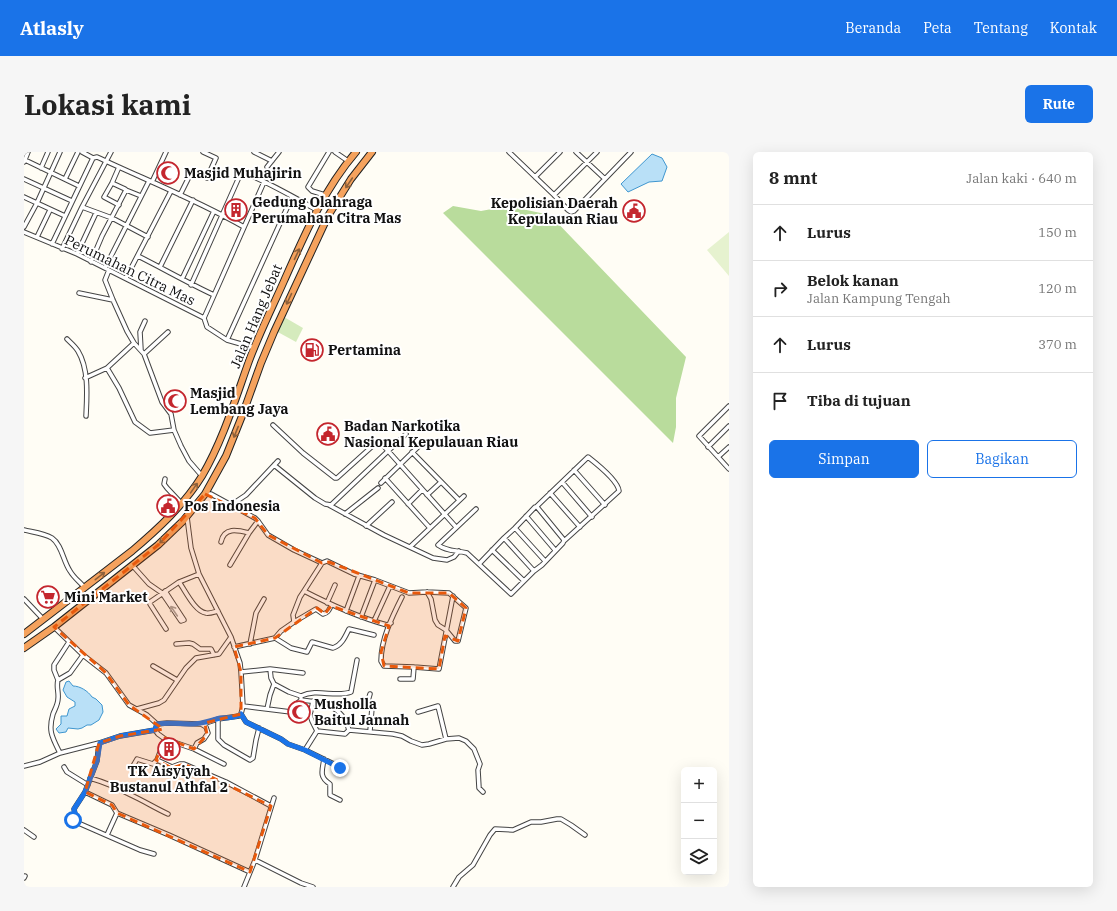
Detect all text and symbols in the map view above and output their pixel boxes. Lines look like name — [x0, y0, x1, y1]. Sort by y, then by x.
text: Atlasly — [20, 16, 84, 40]
text: Beranda — [845, 19, 901, 37]
text: Peta — [923, 19, 952, 37]
text: Tentang — [974, 19, 1028, 37]
text: Kontak — [1050, 19, 1097, 37]
button: Rute — [1025, 85, 1093, 123]
text: Lokasi kami — [24, 86, 191, 123]
mosque icon: Masjid Muhajirin — [155, 160, 181, 186]
place label: Masjid Muhajirin — [184, 164, 302, 182]
text: 8 mnt — [769, 167, 817, 189]
text: Jalan kaki · 640 m — [966, 170, 1077, 187]
one-way arrow — [345, 177, 353, 188]
place label: Gedung Olahraga Perumahan Citra Mas — [252, 193, 401, 227]
place label: Kepolisian Daerah Kepulauan Riau — [491, 194, 618, 228]
building icon: Gedung Olahraga Perumahan Citra Mas — [223, 197, 249, 223]
public building icon: Kepolisian Daerah Kepulauan Riau — [621, 198, 647, 224]
icon: ahead — [769, 222, 791, 244]
text: Lurus — [807, 223, 851, 242]
text: 150 m — [1038, 224, 1077, 241]
street label: Perumahan Citra Mas — [62, 231, 198, 309]
one-way arrow — [294, 248, 301, 260]
street label: Jalan Hang Jebat — [226, 261, 286, 371]
text: Belok kanan — [807, 271, 899, 290]
icon: right — [769, 278, 791, 300]
text: 120 m — [1038, 280, 1077, 297]
text: Jalan Kampung Tengah — [807, 290, 951, 307]
one-way arrow — [285, 292, 293, 304]
icon: ahead — [769, 334, 791, 356]
text: Lurus — [807, 335, 851, 354]
text: 370 m — [1038, 336, 1077, 353]
fuel station icon: Pertamina — [299, 337, 325, 363]
place label: Pertamina — [328, 341, 401, 359]
place label: Masjid Lembang Jaya — [190, 384, 288, 418]
mosque icon: Masjid Lembang Jaya — [162, 388, 188, 414]
icon: arrive — [769, 390, 791, 412]
text: Tiba di tujuan — [807, 391, 911, 410]
place label: Badan Narkotika Nasional Kepulauan Riau — [344, 417, 518, 451]
public building icon: Badan Narkotika Nasional Kepulauan Riau — [315, 421, 341, 447]
one-way arrow — [231, 425, 239, 437]
button: Simpan — [769, 440, 919, 478]
button: Bagikan — [927, 440, 1077, 478]
one-way arrow — [190, 482, 198, 493]
public building icon: Pos Indonesia — [155, 493, 181, 519]
place label: Pos Indonesia — [184, 497, 280, 515]
one-way arrow — [160, 534, 170, 543]
one-way arrow — [94, 572, 105, 581]
supermarket icon: Mini Market — [35, 584, 61, 610]
place label: Mini Market — [64, 588, 148, 606]
one-way arrow — [170, 606, 178, 617]
place label: Musholla Baitul Jannah — [314, 695, 409, 729]
mosque icon: Musholla Baitul Jannah — [286, 699, 312, 725]
building icon: TK Aisyiyah Bustanul Athfal 2 — [156, 736, 182, 762]
route end — [331, 759, 349, 777]
place label: TK Aisyiyah Bustanul Athfal 2 — [110, 762, 228, 796]
map controls — [681, 767, 717, 875]
button: + — [681, 767, 717, 803]
button: − — [681, 803, 717, 839]
route start — [64, 811, 82, 829]
button: layers — [681, 839, 717, 875]

